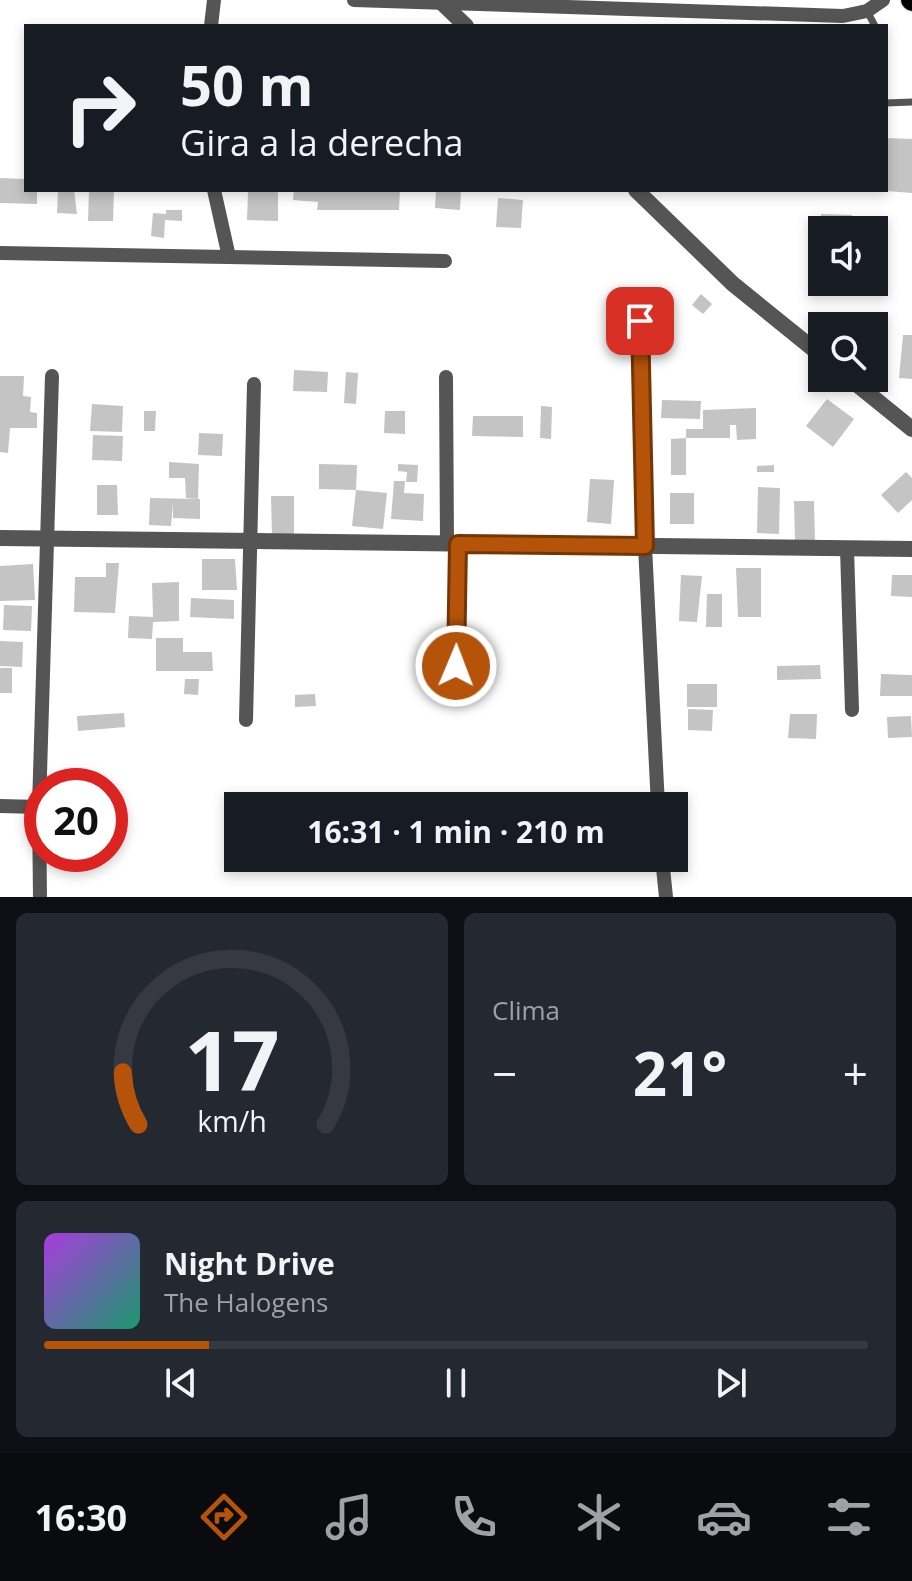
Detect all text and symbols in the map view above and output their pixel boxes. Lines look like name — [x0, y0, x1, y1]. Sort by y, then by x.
text: 50 m — [180, 46, 314, 122]
icon: right — [48, 56, 152, 160]
text: Gira a la derecha — [180, 118, 464, 167]
map controls — [808, 216, 888, 392]
button: sound — [808, 216, 888, 296]
pin — [606, 287, 674, 355]
icon: arrive — [618, 299, 662, 343]
button: search — [808, 312, 888, 392]
position arrow — [414, 624, 498, 708]
speed limit sign: 20 — [24, 768, 128, 872]
text: 16:31 · 1 min · 210 m — [307, 811, 605, 852]
text: Clima — [492, 992, 560, 1028]
text: 17 — [184, 1002, 280, 1115]
text: 21° — [633, 1032, 727, 1114]
text: − — [492, 1043, 517, 1103]
text: + — [843, 1043, 868, 1103]
text: km/h — [197, 1101, 267, 1140]
text: Night Drive — [164, 1243, 335, 1284]
text: The Halogens — [164, 1284, 329, 1320]
icon: previous — [159, 1361, 203, 1405]
icon: pause — [434, 1361, 478, 1405]
icon: next — [709, 1361, 753, 1405]
icon: directions — [196, 1489, 252, 1545]
icon: music — [321, 1489, 377, 1545]
icon: phone — [446, 1489, 502, 1545]
icon: climate — [571, 1489, 627, 1545]
icon: car — [696, 1489, 752, 1545]
icon: filters — [821, 1489, 877, 1545]
text: 16:30 — [35, 1493, 127, 1542]

